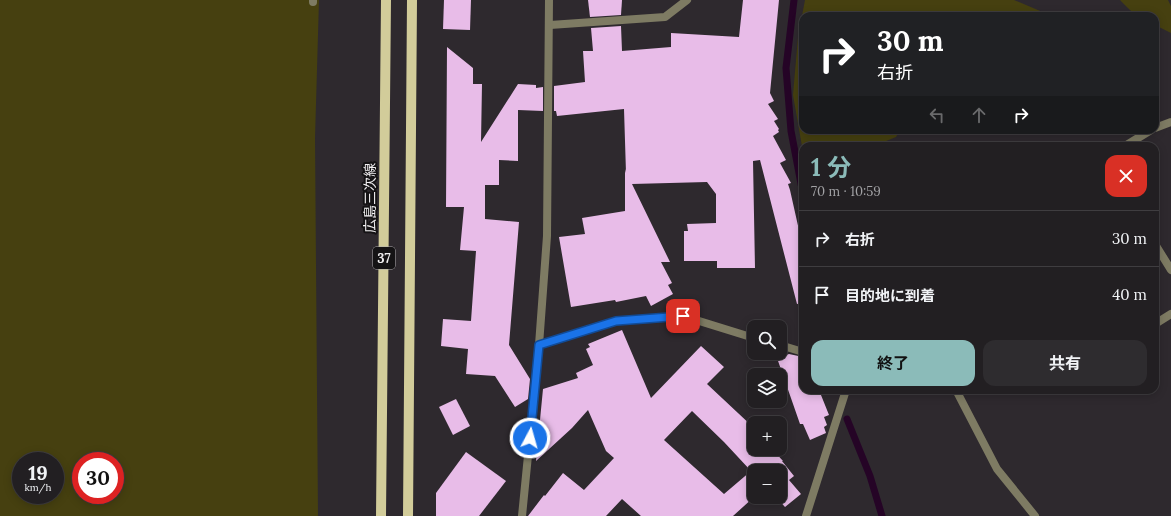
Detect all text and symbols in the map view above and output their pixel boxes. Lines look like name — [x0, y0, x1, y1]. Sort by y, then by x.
text: 30 m — [877, 23, 944, 59]
icon: right — [811, 28, 863, 80]
text: 右折 — [877, 61, 913, 84]
icon: left — [926, 104, 948, 126]
icon: ahead — [968, 104, 990, 126]
icon: right — [1010, 104, 1032, 126]
text: 1 分 — [811, 152, 851, 183]
button: close — [1105, 155, 1147, 197]
street label: 広島三次線 — [361, 163, 379, 233]
text: 70 m · 10:59 — [811, 183, 881, 200]
icon: right — [811, 228, 833, 250]
text: 30 m — [1112, 229, 1147, 248]
text: 右折 — [845, 230, 875, 249]
road number: 37 — [373, 247, 395, 269]
icon: arrive — [811, 284, 833, 306]
text: 40 m — [1112, 285, 1147, 304]
text: 目的地に到着 — [845, 286, 935, 305]
pin — [666, 299, 700, 333]
icon: arrive — [672, 305, 694, 327]
map controls — [747, 320, 787, 504]
button: search — [747, 320, 787, 360]
button: 終了 — [811, 340, 975, 386]
button: 共有 — [983, 340, 1147, 386]
button: layers — [747, 368, 787, 408]
button: + — [747, 416, 787, 456]
position arrow — [509, 417, 551, 459]
speed limit sign: 30 — [72, 452, 124, 504]
text: 19 — [28, 460, 48, 485]
button: − — [747, 464, 787, 504]
text: km/h — [24, 481, 52, 494]

